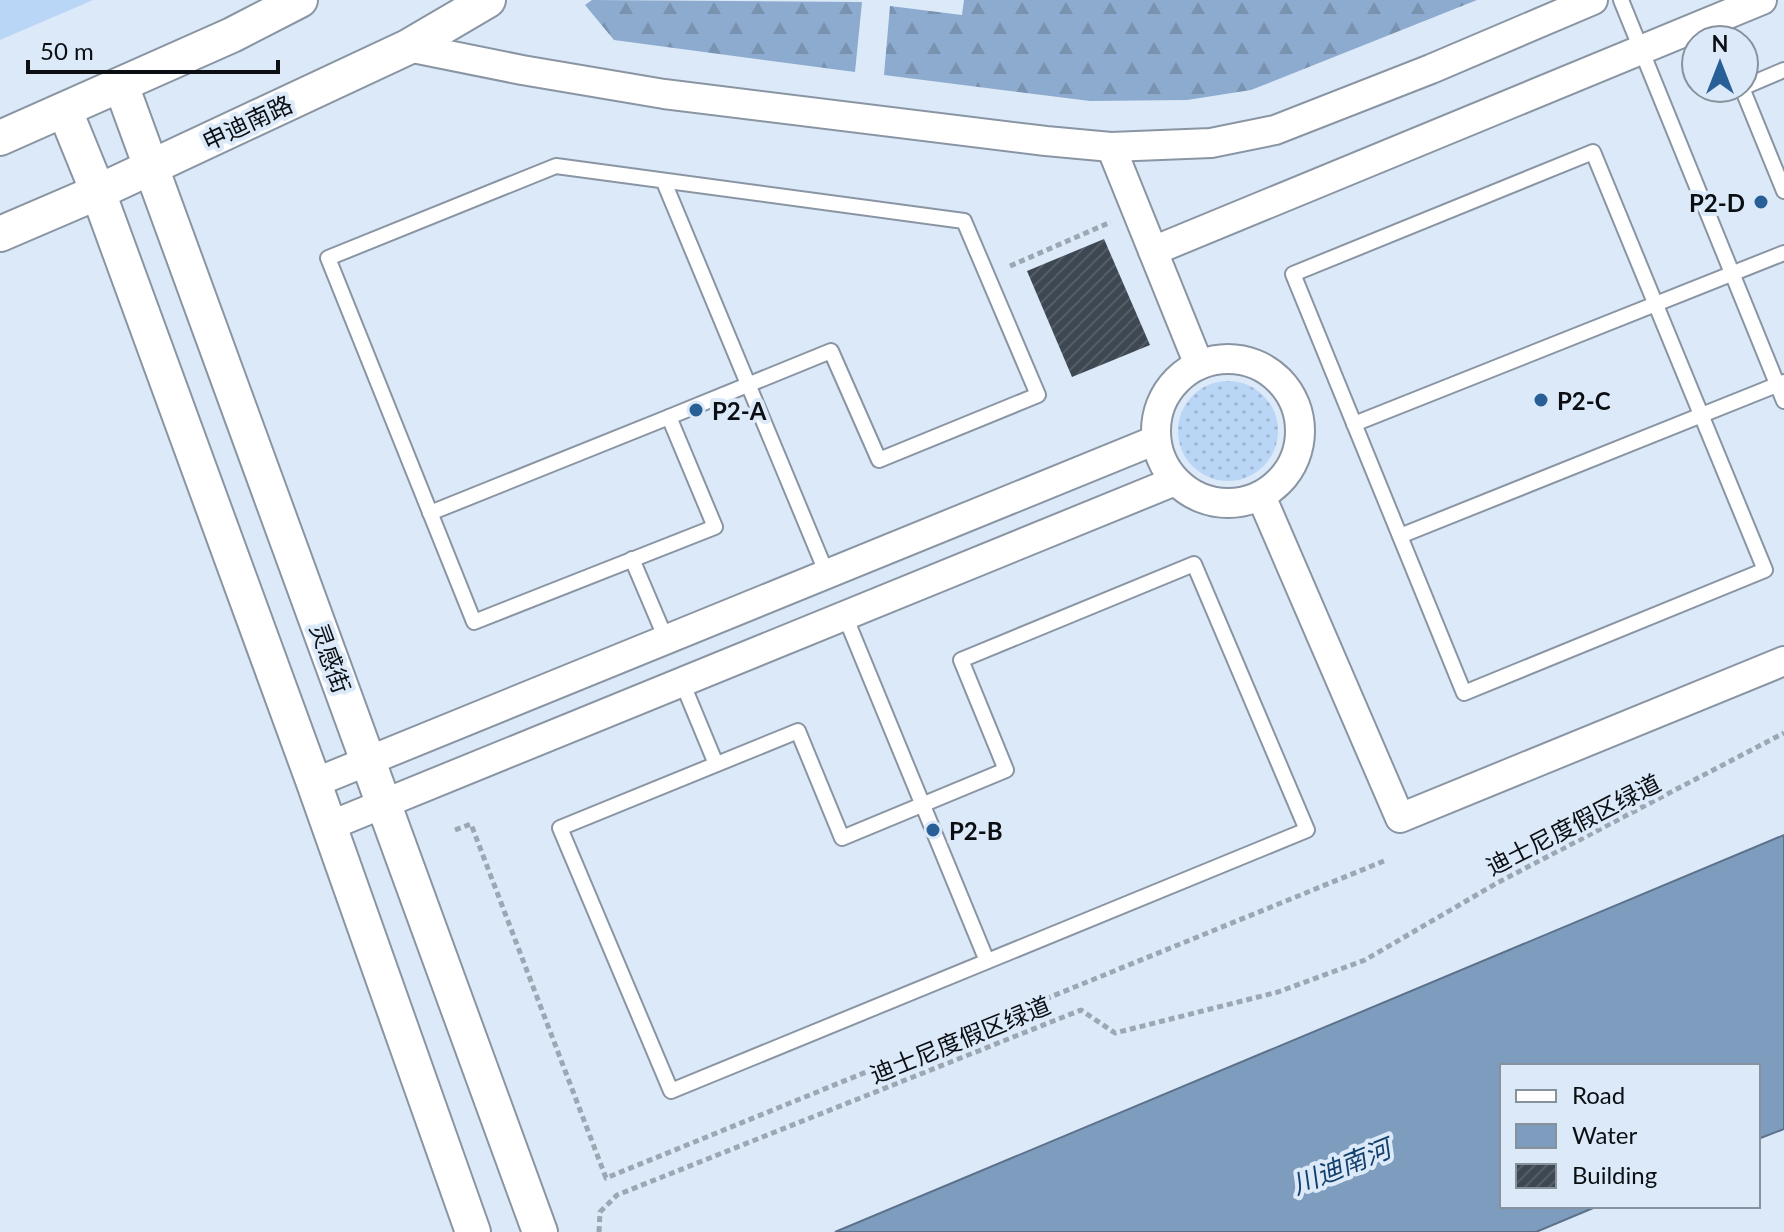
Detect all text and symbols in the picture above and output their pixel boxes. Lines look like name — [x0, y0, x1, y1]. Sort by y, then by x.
scale bar — [28, 24, 278, 74]
north arrow — [1680, 24, 1760, 104]
text: N — [1712, 30, 1728, 57]
text: 50 m — [40, 36, 94, 65]
street label: 申迪南路 — [197, 89, 297, 155]
place label: P2-D — [1689, 188, 1745, 217]
marker: P2-D — [1752, 193, 1770, 211]
place label: P2-C — [1557, 386, 1611, 415]
marker: P2-C — [1532, 391, 1550, 409]
place label: P2-A — [712, 396, 767, 425]
marker: P2-A — [687, 401, 705, 419]
street label: 灵感街 — [305, 619, 357, 697]
street label: 迪士尼度假区绿道 — [1481, 767, 1665, 881]
place label: P2-B — [949, 816, 1003, 845]
marker: P2-B — [924, 821, 942, 839]
street label: 迪士尼度假区绿道 — [866, 990, 1054, 1088]
legend — [1500, 1064, 1760, 1208]
text: Road — [1572, 1080, 1625, 1109]
text: Water — [1572, 1120, 1637, 1149]
water label: 川迪南河 — [1287, 1130, 1400, 1200]
text: Building — [1572, 1160, 1657, 1189]

